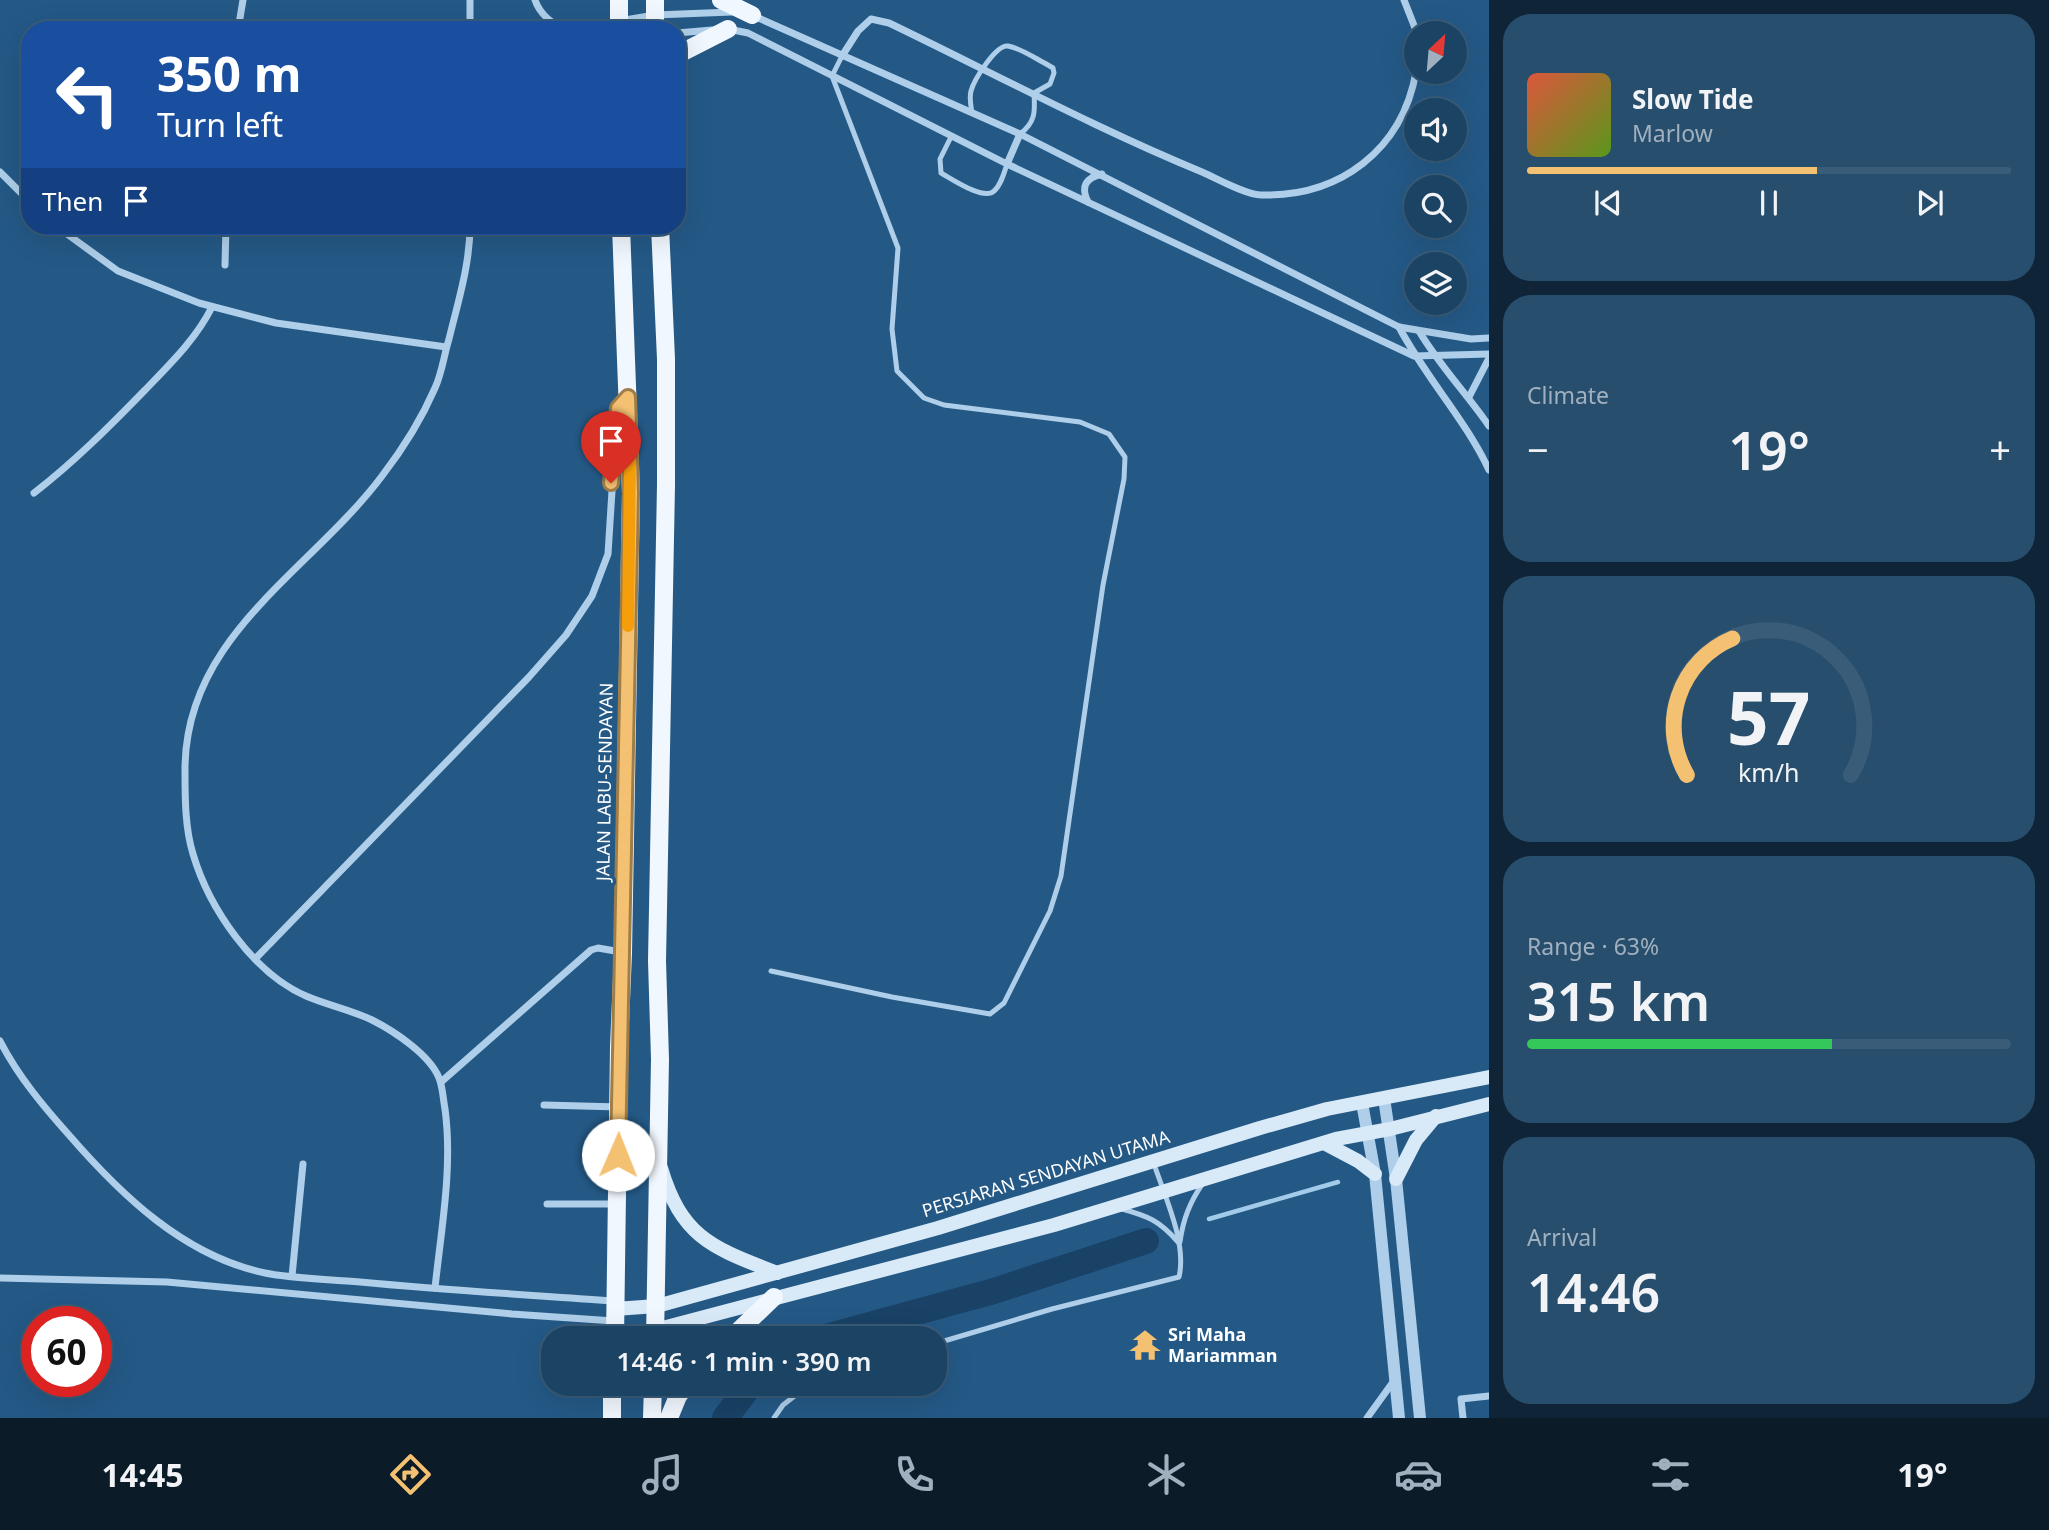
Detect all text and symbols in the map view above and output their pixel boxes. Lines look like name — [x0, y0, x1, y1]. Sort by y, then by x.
north arrow — [1404, 21, 1466, 84]
map controls — [1404, 21, 1467, 315]
text: 350 m — [157, 40, 302, 106]
icon: left — [42, 49, 133, 140]
text: Slow Tide — [1632, 81, 1754, 117]
button: sound — [1404, 98, 1467, 161]
text: Turn left — [157, 103, 283, 146]
text: Marlow — [1632, 117, 1713, 149]
button: search — [1404, 175, 1467, 238]
icon: arrive — [117, 182, 155, 220]
text: Then — [42, 183, 103, 219]
icon: previous — [1589, 184, 1627, 222]
icon: pause — [1750, 184, 1788, 222]
icon: next — [1911, 184, 1949, 222]
button: layers — [1404, 252, 1467, 315]
text: Climate — [1527, 379, 1609, 411]
pin — [581, 411, 641, 483]
text: 19° — [1728, 414, 1810, 485]
icon: arrive — [592, 422, 630, 460]
text: − — [1527, 423, 1549, 475]
text: + — [1989, 423, 2011, 475]
text: 57 — [1727, 667, 1811, 766]
street label: JALAN LABU-SENDAYAN — [590, 683, 618, 883]
text: km/h — [1738, 755, 1800, 789]
text: Range · 63% — [1527, 930, 1659, 962]
text: 315 km — [1527, 965, 1710, 1036]
position arrow — [581, 1118, 655, 1192]
street label: PERSIARAN SENDAYAN UTAMA — [919, 1124, 1173, 1222]
text: Arrival — [1527, 1221, 1597, 1253]
text: 14:46 — [1527, 1256, 1660, 1327]
speed limit sign: 60 — [21, 1306, 112, 1397]
place label: Sri Maha Mariamman — [1168, 1322, 1278, 1367]
temple icon: Sri Maha Mariamman — [1128, 1328, 1162, 1362]
text: 14:46 · 1 min · 390 m — [617, 1343, 871, 1379]
icon: directions — [386, 1450, 435, 1499]
icon: music — [638, 1450, 687, 1499]
icon: phone — [890, 1450, 939, 1499]
icon: climate — [1142, 1450, 1191, 1499]
icon: car — [1394, 1450, 1443, 1499]
icon: filters — [1646, 1450, 1695, 1499]
text: 14:45 — [101, 1453, 184, 1496]
text: 19° — [1897, 1453, 1948, 1496]

